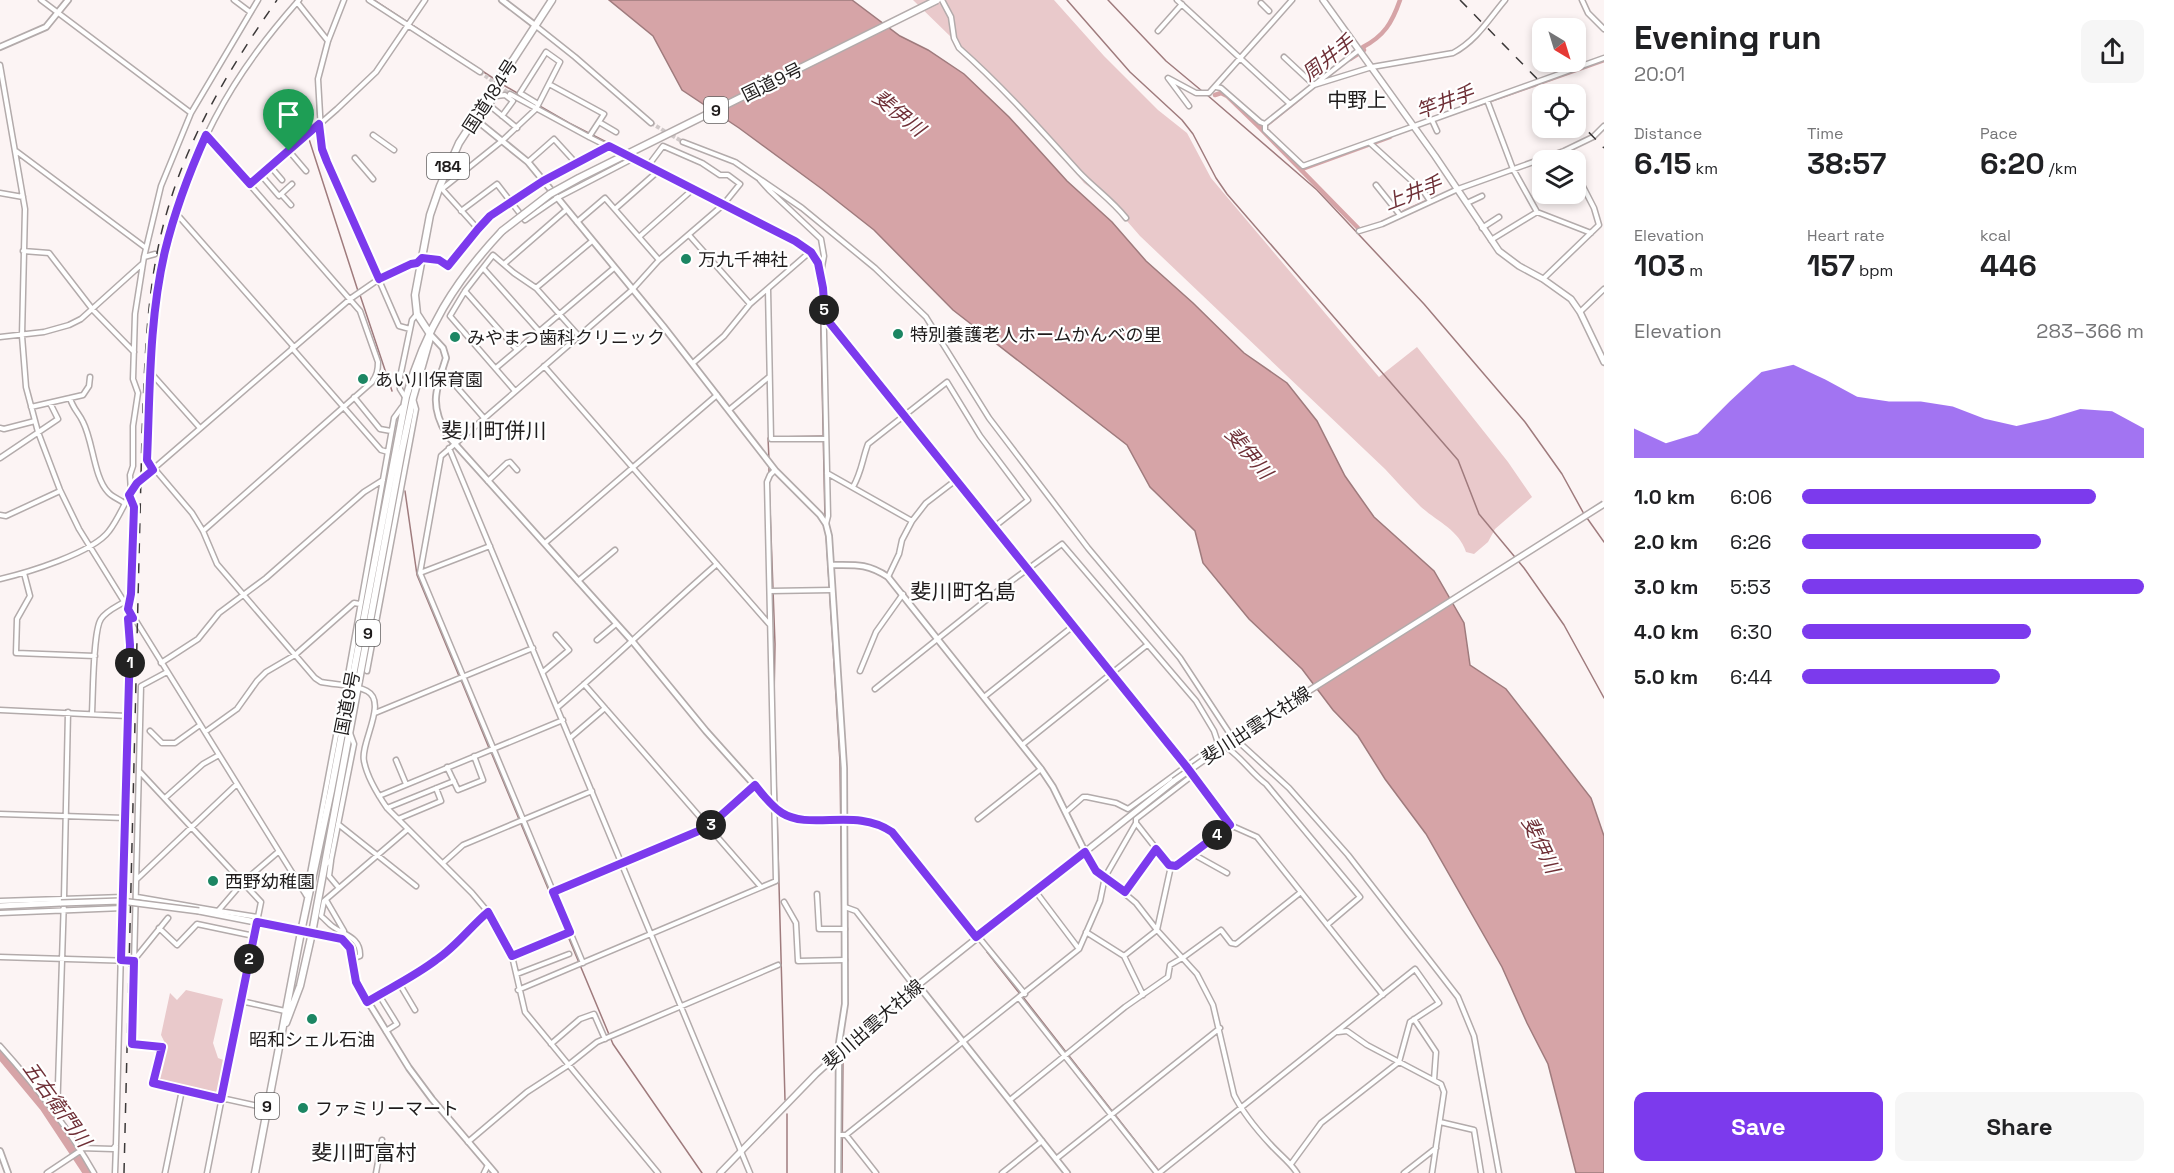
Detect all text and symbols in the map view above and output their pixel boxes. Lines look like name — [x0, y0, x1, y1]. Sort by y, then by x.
text: Evening run — [1634, 17, 1822, 59]
north arrow — [1532, 18, 1586, 72]
map controls — [1532, 18, 1586, 204]
button: share — [2081, 20, 2144, 83]
water label: 周井手 — [1296, 29, 1360, 87]
street label: 国道184号 — [457, 55, 523, 137]
street label: 国道9号 — [738, 57, 806, 107]
text: 20:01 — [1634, 61, 1685, 87]
water label: 竿井手 — [1412, 79, 1479, 124]
water label: 斐伊川 — [868, 84, 932, 143]
button: locate — [1532, 84, 1586, 138]
district label: 中野上 — [1327, 87, 1387, 113]
pin — [263, 89, 314, 151]
road number: 9 — [704, 97, 728, 123]
icon: arrive — [272, 98, 305, 131]
text: Distance — [1634, 123, 1702, 144]
text: Time — [1807, 123, 1843, 144]
text: Pace — [1980, 123, 2017, 144]
text: 6.15 — [1634, 144, 1691, 183]
text: 38:57 — [1807, 144, 1886, 183]
text: 6:20 — [1980, 144, 2045, 183]
button: layers — [1532, 150, 1586, 204]
road number: 184 — [427, 153, 469, 179]
text: km — [1691, 158, 1718, 179]
text: /km — [2045, 158, 2077, 179]
water label: 上井手 — [1380, 170, 1447, 216]
text: Elevation — [1634, 225, 1704, 246]
text: Heart rate — [1807, 225, 1885, 246]
text: kcal — [1980, 225, 2011, 246]
text: 103 — [1634, 246, 1685, 285]
text: 157 — [1807, 246, 1855, 285]
text: 446 — [1980, 246, 2037, 285]
place label: 万九千神社 — [698, 248, 788, 271]
marker: 万九千神社 — [679, 252, 693, 266]
text: m — [1685, 260, 1703, 281]
text: bpm — [1855, 260, 1893, 281]
pin: 5 — [809, 295, 839, 325]
text: 5 — [819, 299, 829, 320]
text: Elevation — [1634, 318, 1722, 344]
text: 283–366 m — [2036, 318, 2144, 344]
place label: 特別養護老人ホームかんべの里 — [910, 323, 1161, 346]
place label: みやまつ歯科クリニック — [467, 326, 665, 349]
marker: 特別養護老人ホームかんべの里 — [891, 327, 905, 341]
marker: みやまつ歯科クリニック — [448, 330, 462, 344]
place label: あい川保育園 — [375, 368, 483, 391]
marker: あい川保育園 — [356, 372, 370, 386]
district label: 斐川町併川 — [442, 417, 547, 444]
water label: 斐伊川 — [1220, 422, 1280, 486]
text: 1.0 km — [1634, 484, 1695, 510]
text: 6:06 — [1730, 484, 1772, 510]
text: 2.0 km — [1634, 529, 1698, 555]
text: 6:26 — [1730, 529, 1772, 555]
text: 3.0 km — [1634, 574, 1698, 600]
text: 5:53 — [1730, 574, 1771, 600]
district label: 斐川町名島 — [911, 578, 1016, 605]
text: 4.0 km — [1634, 619, 1699, 645]
text: 6:30 — [1730, 619, 1772, 645]
road number: 9 — [356, 620, 380, 646]
pin: 1 — [115, 648, 145, 678]
text: 1 — [126, 652, 134, 673]
text: 5.0 km — [1634, 664, 1698, 690]
text: 6:44 — [1730, 664, 1772, 690]
street label: 国道9号 — [330, 669, 364, 737]
street label: 斐川出雲大社線 — [1197, 681, 1315, 769]
pin: 3 — [696, 810, 726, 840]
water label: 斐伊川 — [1516, 812, 1567, 879]
text: 3 — [706, 814, 716, 835]
pin: 4 — [1202, 820, 1232, 850]
text: 4 — [1212, 824, 1222, 845]
place label: 西野幼稚園 — [225, 870, 315, 893]
marker: 西野幼稚園 — [206, 874, 220, 888]
pin: 2 — [234, 944, 264, 974]
text: 2 — [244, 948, 254, 969]
street label: 斐川出雲大社線 — [818, 974, 928, 1074]
marker: 昭和シェル石油 — [305, 1012, 319, 1026]
place label: 昭和シェル石油 — [249, 1028, 375, 1051]
water label: 五右衛門川 — [17, 1056, 98, 1154]
button: Save — [1634, 1092, 1883, 1161]
button: Share — [1895, 1092, 2144, 1161]
road number: 9 — [255, 1093, 279, 1119]
place label: ファミリーマート — [315, 1097, 459, 1120]
marker: ファミリーマート — [296, 1101, 310, 1115]
district label: 斐川町富村 — [312, 1139, 417, 1166]

